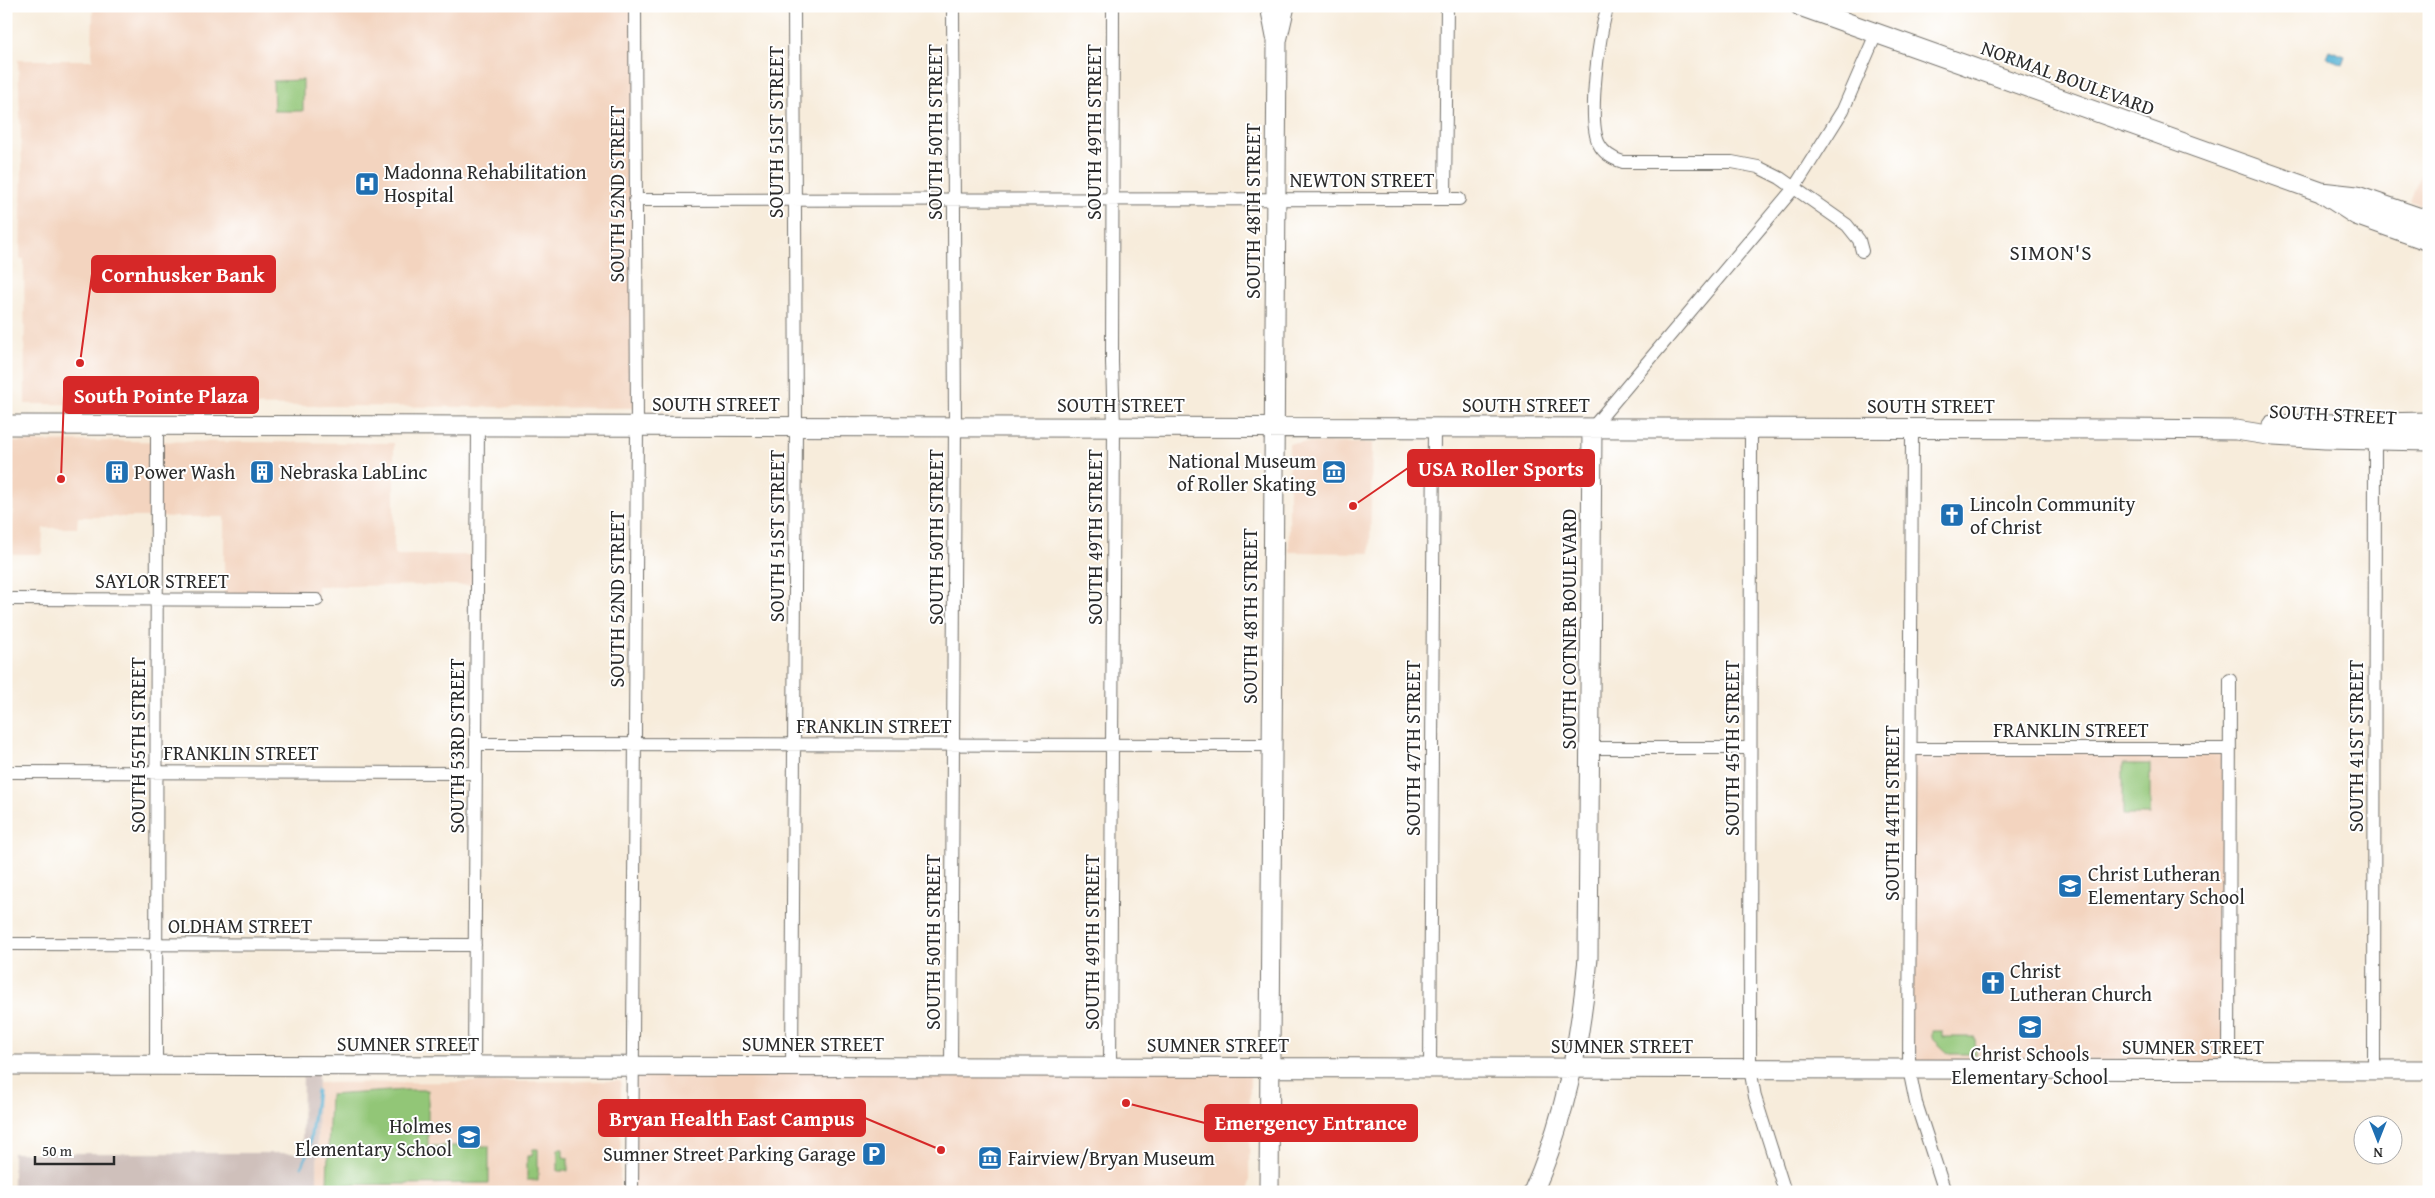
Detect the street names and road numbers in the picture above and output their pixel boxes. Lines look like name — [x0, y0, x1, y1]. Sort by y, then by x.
street label: NORMAL BOULEVARD — [1977, 33, 2159, 122]
street label: SOUTH 50TH STREET — [920, 44, 949, 220]
street label: SOUTH 49TH STREET — [1079, 44, 1108, 220]
street label: SOUTH 51ST STREET — [761, 46, 790, 218]
street label: SOUTH 52ND STREET — [602, 106, 631, 282]
street label: SOUTH 48TH STREET — [1238, 123, 1267, 299]
street label: NEWTON STREET — [1290, 165, 1434, 194]
street label: SOUTH STREET — [652, 389, 780, 418]
street label: SOUTH STREET — [1057, 390, 1185, 419]
street label: SOUTH STREET — [1462, 390, 1590, 419]
street label: SOUTH STREET — [1867, 391, 1995, 420]
street label: SOUTH STREET — [2268, 396, 2398, 431]
street label: SOUTH 50TH STREET — [921, 449, 950, 625]
street label: SOUTH 49TH STREET — [1080, 449, 1109, 625]
street label: SOUTH 51ST STREET — [762, 450, 791, 622]
street label: SOUTH COTNER BOULEVARD — [1554, 509, 1583, 749]
street label: SOUTH 52ND STREET — [602, 511, 631, 687]
street label: SOUTH 48TH STREET — [1235, 528, 1264, 704]
street label: SAYLOR STREET — [95, 566, 229, 595]
street label: SOUTH 55TH STREET — [123, 657, 152, 833]
street label: SOUTH 53RD STREET — [442, 658, 471, 834]
street label: SOUTH 47TH STREET — [1398, 660, 1427, 836]
street label: SOUTH 45TH STREET — [1717, 660, 1746, 836]
street label: SOUTH 41ST STREET — [2341, 660, 2370, 832]
street label: FRANKLIN STREET — [796, 711, 952, 740]
street label: FRANKLIN STREET — [1993, 715, 2149, 744]
street label: SOUTH 44TH STREET — [1877, 725, 1906, 901]
street label: FRANKLIN STREET — [163, 738, 319, 767]
street label: SOUTH 50TH STREET — [918, 854, 947, 1030]
street label: SOUTH 49TH STREET — [1077, 854, 1106, 1030]
street label: OLDHAM STREET — [168, 911, 312, 940]
street label: SUMNER STREET — [337, 1029, 479, 1058]
street label: SUMNER STREET — [742, 1029, 884, 1058]
street label: SUMNER STREET — [1147, 1030, 1289, 1059]
street label: SUMNER STREET — [1551, 1031, 1693, 1060]
street label: SUMNER STREET — [2122, 1032, 2264, 1061]

